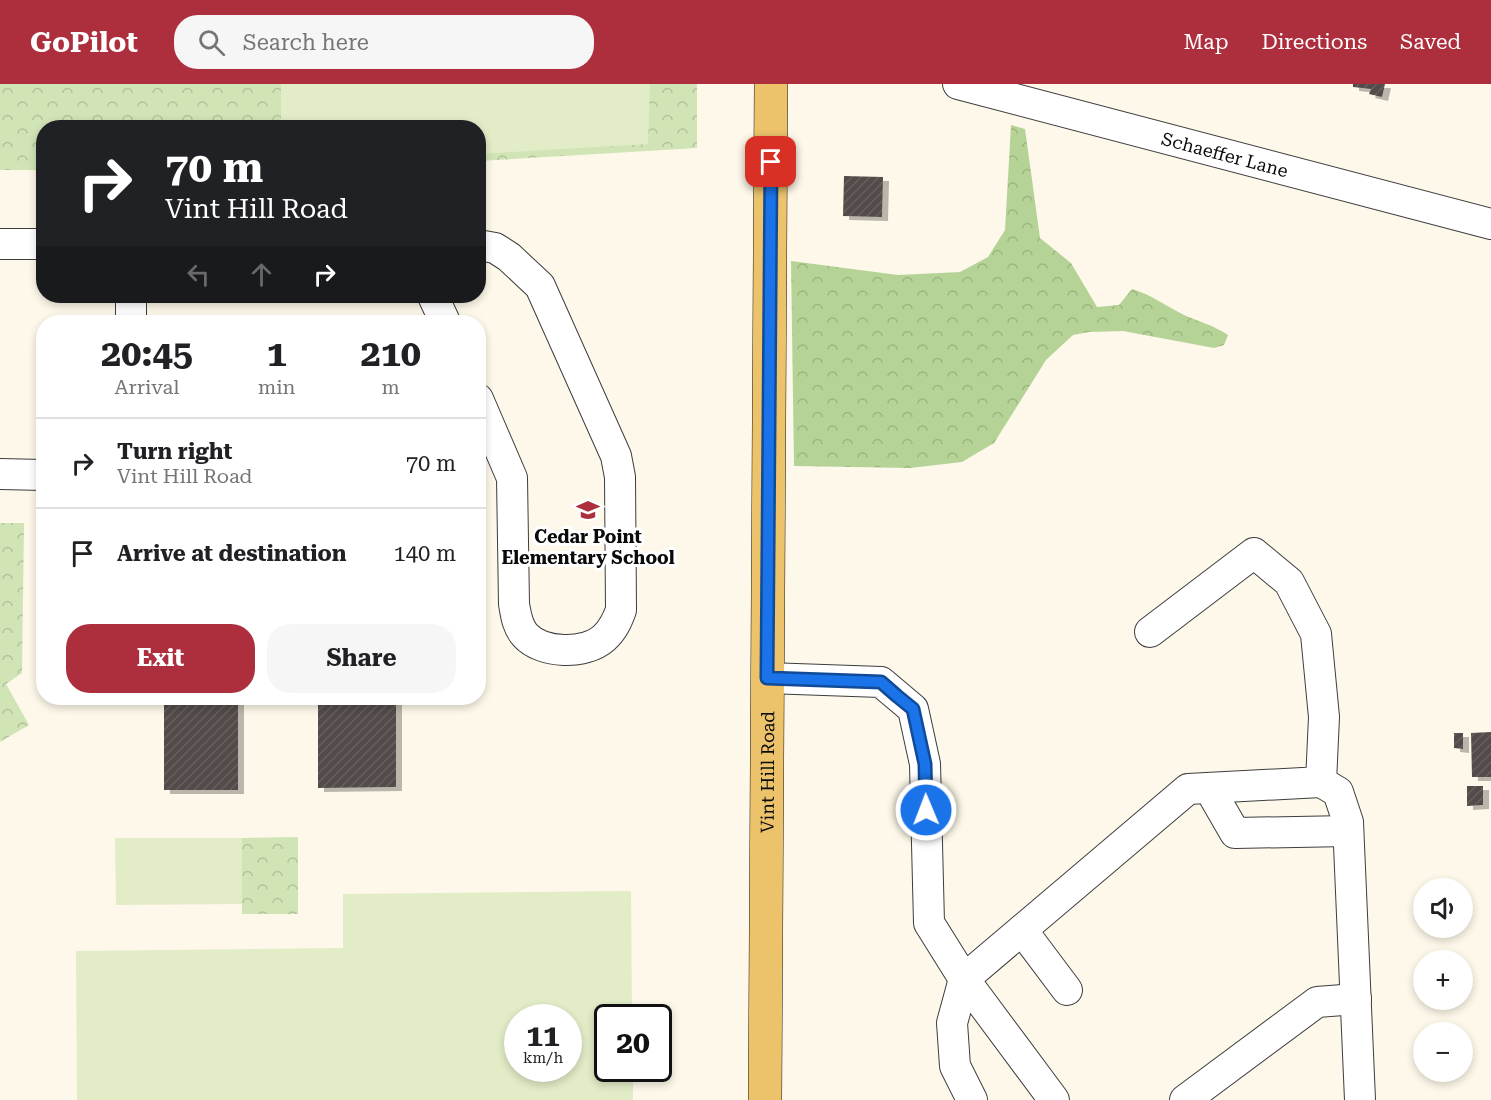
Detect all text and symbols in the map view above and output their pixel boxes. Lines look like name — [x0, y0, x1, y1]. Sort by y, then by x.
search box — [174, 15, 594, 69]
text: GoPilot — [30, 26, 138, 59]
icon: search — [195, 26, 228, 59]
text: Search here — [243, 30, 369, 55]
text: Map — [1184, 30, 1228, 54]
text: Directions — [1261, 30, 1367, 54]
text: Saved — [1400, 30, 1461, 54]
street label: Schaeffer Lane — [1159, 127, 1291, 181]
pin — [745, 136, 796, 187]
text: 70 m — [165, 143, 263, 192]
icon: right — [66, 144, 144, 222]
icon: arrive — [754, 145, 787, 178]
text: Vint Hill Road — [165, 193, 348, 225]
icon: left — [182, 258, 215, 291]
icon: ahead — [245, 258, 278, 291]
icon: right — [308, 258, 341, 291]
text: 20:45 — [101, 333, 193, 375]
text: 1 — [267, 333, 287, 375]
text: 210 — [361, 333, 421, 375]
text: Arrival — [114, 375, 179, 399]
text: min — [258, 375, 295, 399]
text: m — [382, 375, 400, 399]
text: Turn right — [117, 439, 232, 464]
icon: right — [66, 447, 99, 480]
text: 70 m — [406, 451, 456, 476]
text: Vint Hill Road — [117, 464, 252, 488]
school or university icon: Cedar Point Elementary School — [575, 497, 601, 523]
place label: Cedar Point Elementary School — [501, 526, 675, 568]
icon: arrive — [66, 537, 99, 570]
text: Arrive at destination — [117, 541, 346, 566]
text: 140 m — [393, 541, 456, 566]
button: Exit — [66, 624, 255, 693]
button: Share — [267, 624, 456, 693]
street label: Vint Hill Road — [756, 711, 778, 833]
position arrow — [894, 778, 958, 842]
map controls — [1413, 878, 1473, 1082]
button: sound — [1413, 878, 1473, 938]
button: + — [1413, 950, 1473, 1010]
speed limit sign: 20 — [594, 1004, 672, 1082]
text: 11 — [526, 1018, 560, 1053]
button: − — [1413, 1022, 1473, 1082]
text: km/h — [523, 1049, 563, 1067]

